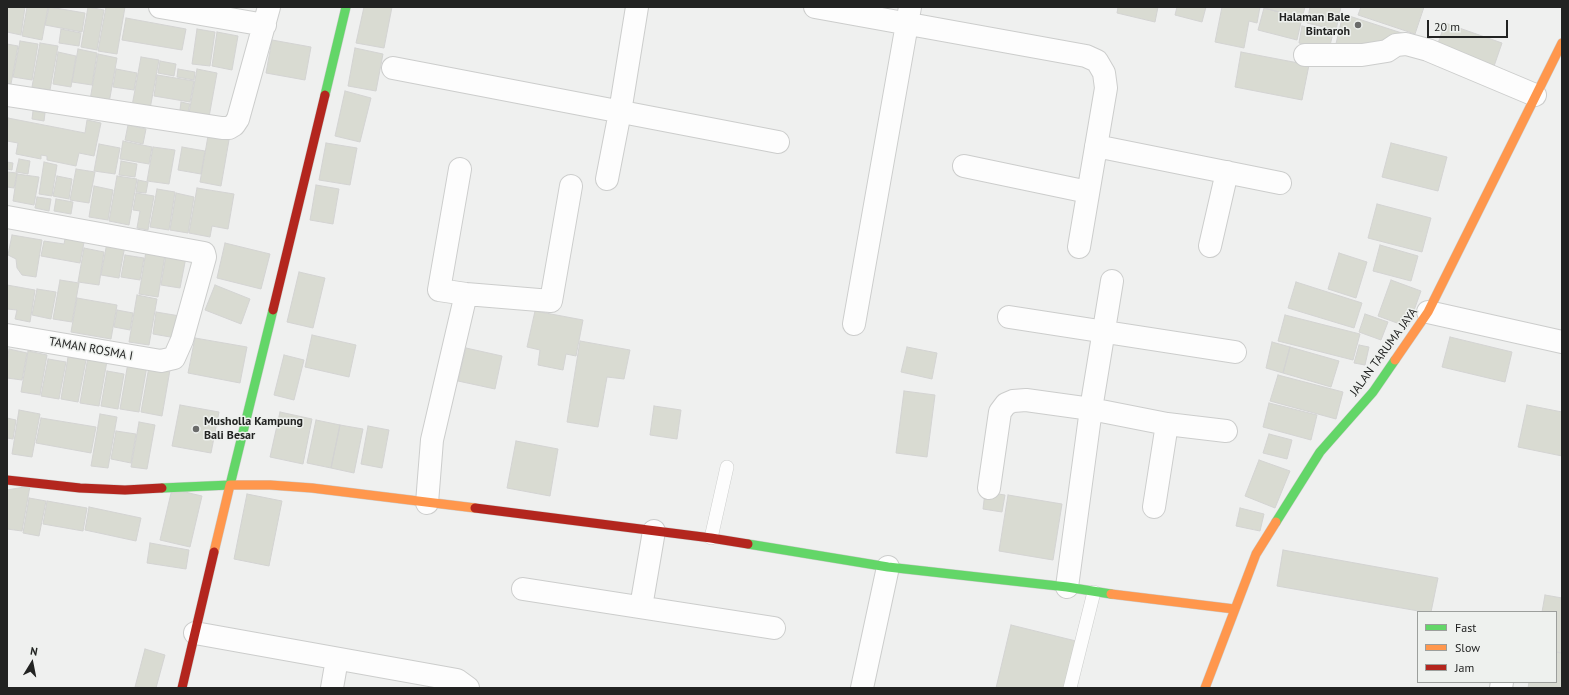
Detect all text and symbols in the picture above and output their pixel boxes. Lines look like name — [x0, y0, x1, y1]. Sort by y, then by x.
place label: Halaman Bale Bintaroh — [1279, 11, 1350, 39]
scale bar — [1429, 12, 1510, 38]
text: 20 m — [1434, 19, 1460, 34]
marker: Halaman Bale Bintaroh — [1353, 20, 1363, 30]
street label: JALAN TARUMA JAYA — [1347, 305, 1421, 399]
street label: TAMAN ROSMA I — [48, 335, 134, 363]
place label: Musholla Kampung Bali Besar — [204, 415, 303, 443]
marker: Musholla Kampung Bali Besar — [191, 424, 201, 434]
legend — [1417, 611, 1557, 683]
text: Fast — [1455, 620, 1476, 635]
text: Slow — [1455, 640, 1480, 655]
north arrow — [12, 643, 52, 683]
text: N — [29, 644, 39, 659]
text: Jam — [1455, 660, 1474, 675]

